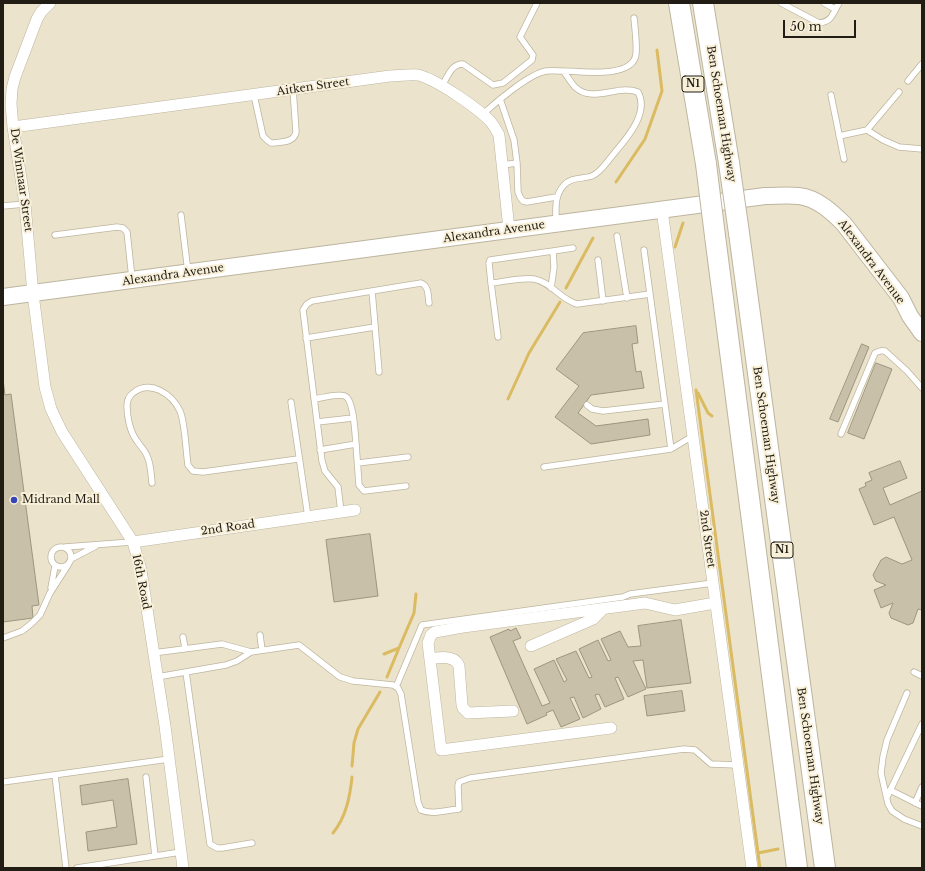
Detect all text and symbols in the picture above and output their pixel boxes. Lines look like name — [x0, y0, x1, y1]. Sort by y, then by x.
scale bar — [785, 12, 858, 38]
text: 50 m — [790, 19, 822, 34]
street label: Ben Schoeman Highway — [704, 45, 738, 183]
street label: Aitken Street — [276, 75, 350, 99]
road number: N1 — [682, 76, 704, 92]
street label: De Winnaar Street — [7, 127, 35, 233]
street label: Alexandra Avenue — [835, 217, 907, 307]
street label: Alexandra Avenue — [442, 218, 546, 246]
street label: Alexandra Avenue — [121, 261, 225, 289]
street label: Ben Schoeman Highway — [750, 366, 782, 504]
place label: Midrand Mall — [22, 493, 100, 507]
marker: Midrand Mall — [9, 495, 19, 505]
street label: 2nd Street — [696, 509, 718, 569]
street label: 2nd Road — [200, 518, 256, 538]
road number: N1 — [771, 542, 793, 558]
street label: 16th Road — [129, 553, 153, 611]
street label: Ben Schoeman Highway — [794, 687, 826, 825]

